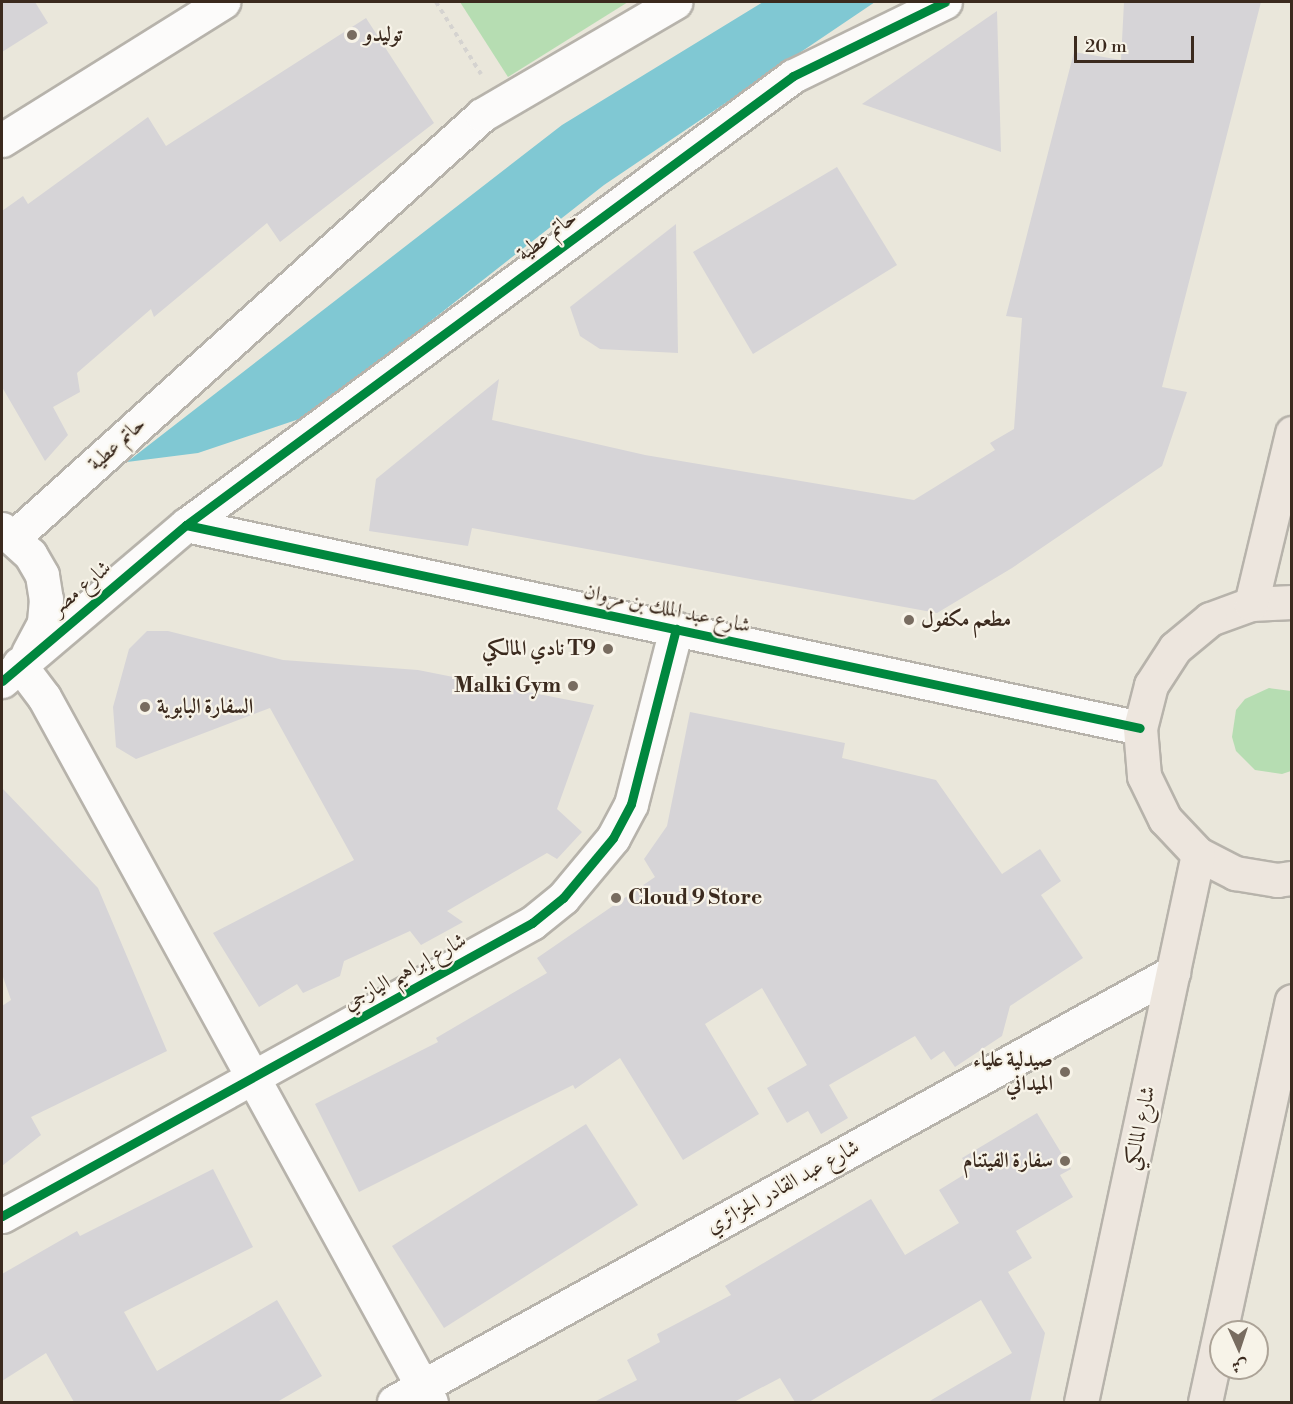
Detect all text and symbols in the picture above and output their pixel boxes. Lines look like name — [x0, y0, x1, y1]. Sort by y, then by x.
place label: توليدو — [364, 22, 402, 48]
scale bar — [1077, 24, 1197, 62]
marker: توليدو — [345, 28, 359, 42]
text: 20 m — [1085, 35, 1127, 58]
street label: حاتم عطية — [512, 205, 582, 267]
street label: حاتم عطية — [83, 412, 151, 476]
street label: شارع مصر — [46, 555, 116, 621]
street label: شارع عبد الملك بن مروان — [581, 579, 753, 639]
place label: مطعم مكفول — [921, 607, 1011, 633]
marker: مطعم مكفول — [902, 613, 916, 627]
place label: نادي المالكي T9 — [482, 636, 596, 662]
marker: نادي المالكي T9 — [601, 642, 615, 656]
place label: Malki Gym — [454, 673, 561, 699]
marker: Malki Gym — [566, 679, 580, 693]
place label: السفارة البابوية — [157, 694, 253, 720]
marker: السفارة البابوية — [138, 700, 152, 714]
place label: Cloud 9 Store — [628, 885, 762, 911]
marker: Cloud 9 Store — [609, 891, 623, 905]
street label: شارع إبراهيم اليازجي — [339, 928, 471, 1016]
place label: صيدلية علياء الميداني — [973, 1047, 1053, 1097]
marker: صيدلية علياء الميداني — [1058, 1065, 1072, 1079]
street label: شارع المالكي — [1119, 1084, 1161, 1172]
street label: شارع عبد القادر الجزائري — [702, 1134, 864, 1240]
place label: سفارة الفيتنام — [963, 1148, 1053, 1174]
marker: سفارة الفيتنام — [1058, 1154, 1072, 1168]
north arrow — [1209, 1320, 1269, 1380]
text: ش — [1231, 1356, 1248, 1376]

